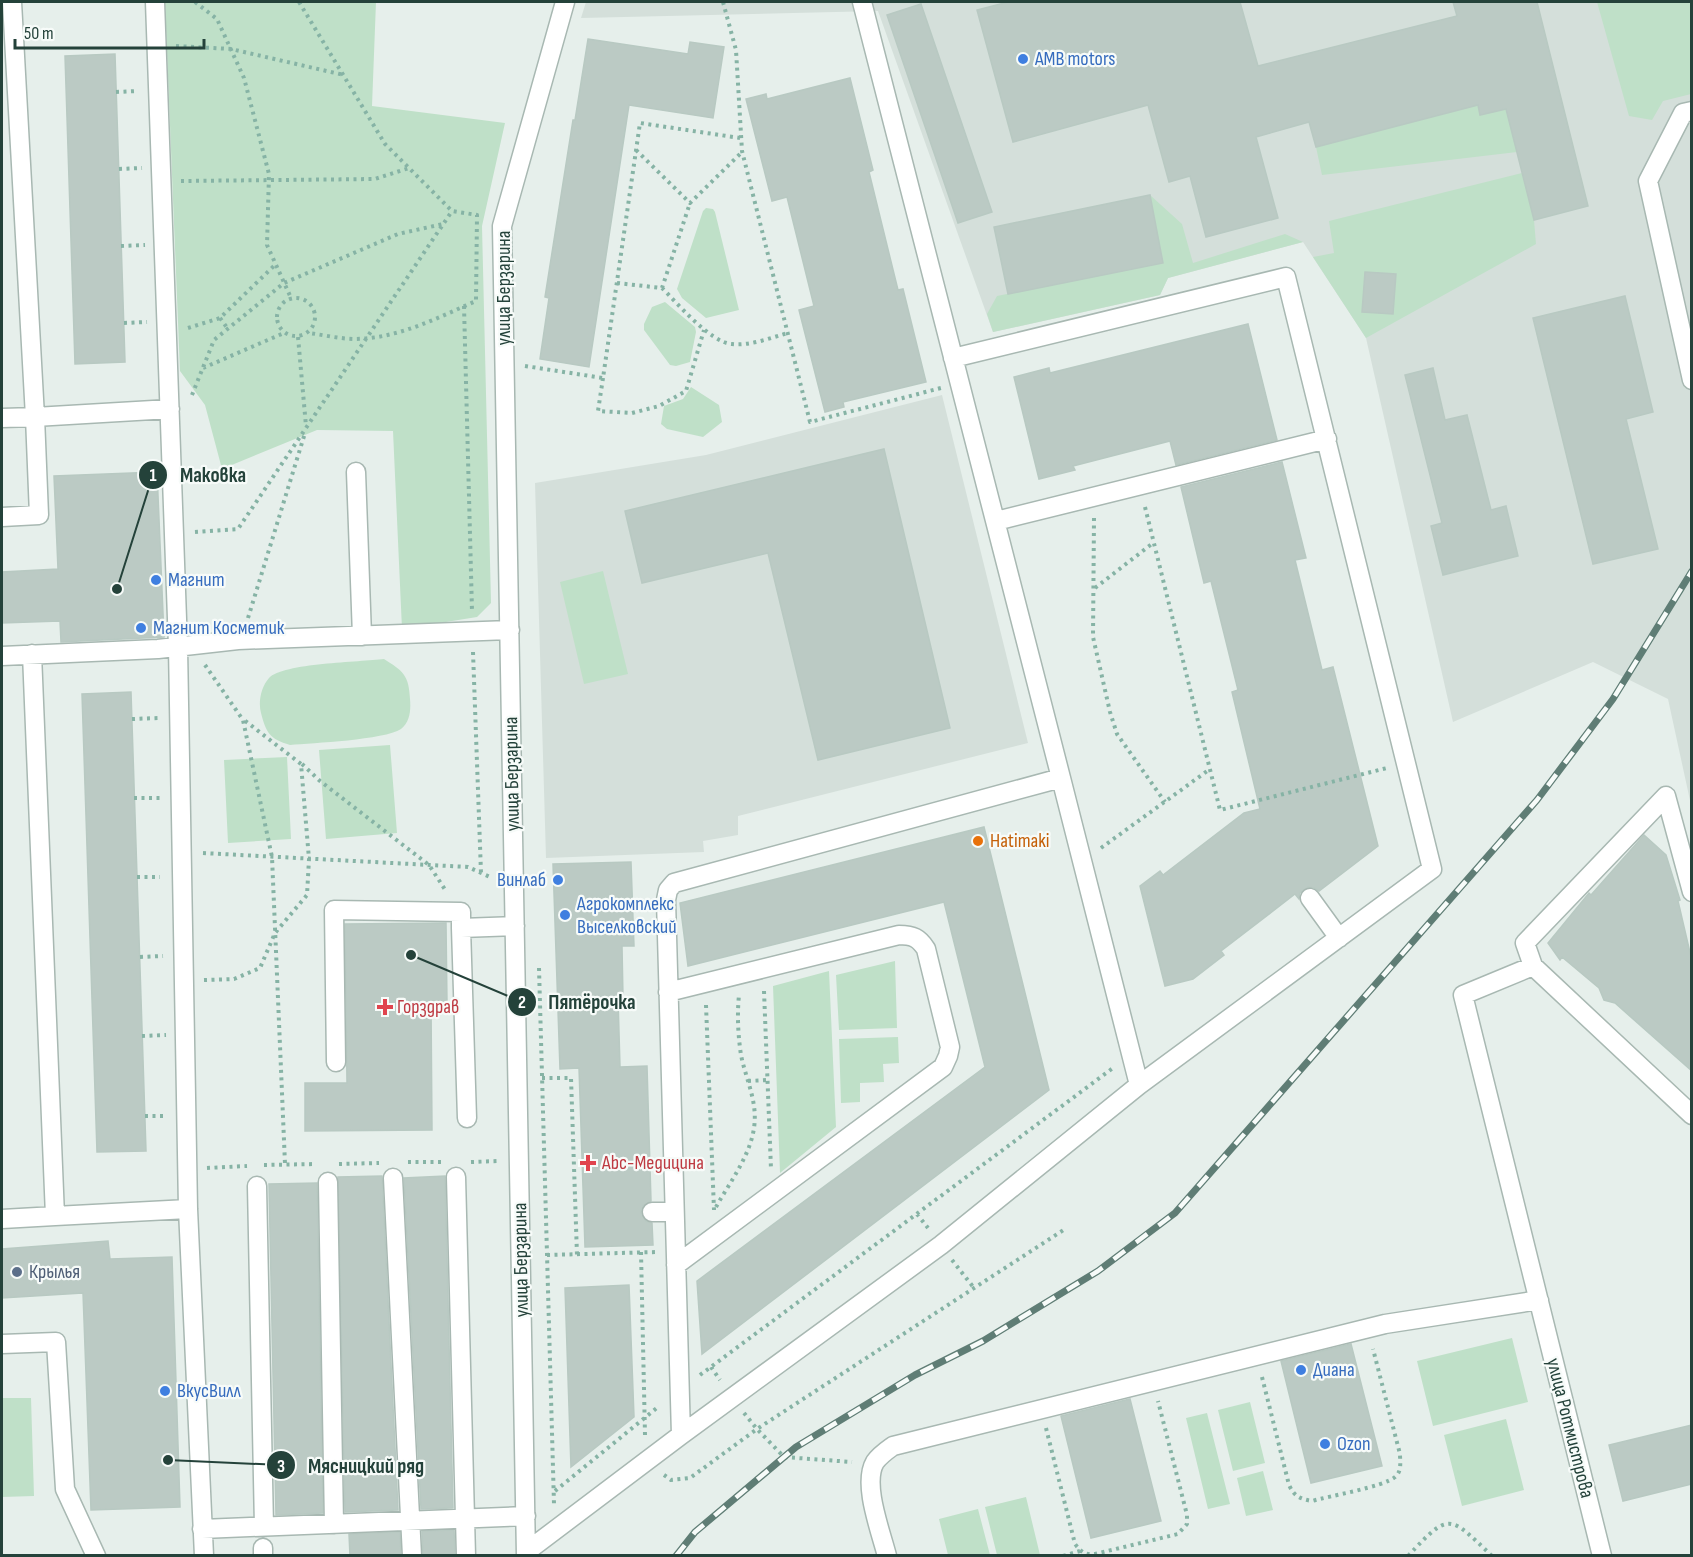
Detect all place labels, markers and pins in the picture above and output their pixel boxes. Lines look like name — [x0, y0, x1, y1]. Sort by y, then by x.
place label: AMB motors — [1034, 47, 1116, 71]
marker: AMB motors — [1016, 52, 1030, 66]
callout: Маковка — [138, 455, 258, 494]
place label: Магнит — [168, 568, 225, 592]
marker: Магнит — [149, 573, 163, 587]
place label: Магнит Косметик — [153, 616, 285, 640]
marker: Магнит Косметик — [134, 621, 148, 635]
place label: Hatimaki — [990, 829, 1050, 853]
marker: Hatimaki — [971, 834, 985, 848]
place label: Винлаб — [497, 868, 546, 892]
marker: Винлаб — [551, 873, 565, 887]
place label: Агрокомплекс Выселковский — [576, 892, 677, 939]
marker: Агрокомплекс Выселковский — [558, 908, 572, 922]
callout: Пятёрочка — [507, 983, 648, 1022]
place label: Горздрав — [397, 995, 459, 1019]
marker: Горздрав — [378, 1000, 392, 1014]
place label: Abc-Медицина — [601, 1151, 704, 1175]
marker: Abc-Медицина — [579, 1154, 597, 1172]
place label: Крылья — [29, 1260, 80, 1284]
marker: Крылья — [10, 1265, 24, 1279]
place label: Диана — [1313, 1358, 1355, 1382]
marker: Диана — [1294, 1363, 1308, 1377]
place label: ВкусВилл — [177, 1379, 241, 1403]
marker: ВкусВилл — [158, 1384, 172, 1398]
place label: Ozon — [1337, 1432, 1371, 1456]
marker: Ozon — [1318, 1437, 1332, 1451]
callout: Мясницкий ряд — [266, 1446, 436, 1485]

